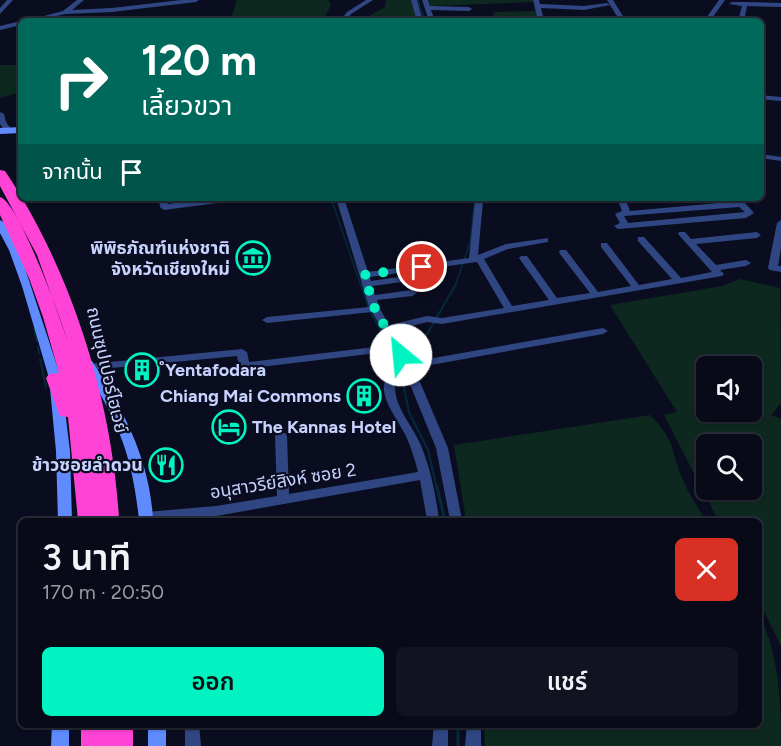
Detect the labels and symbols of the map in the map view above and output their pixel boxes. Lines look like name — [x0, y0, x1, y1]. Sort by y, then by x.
place label: พิพิธภัณฑ์แห่งชาติ จังหวัดเชียงใหม่ — [90, 237, 230, 280]
museum icon: พิพิธภัณฑ์แห่งชาติ จังหวัดเชียงใหม่ — [235, 240, 271, 276]
pin — [396, 241, 447, 292]
street label: ถนนซุปเปอร์ไฮเวย์ — [82, 305, 132, 435]
position arrow — [369, 323, 433, 387]
building icon: ํYentafodara — [124, 352, 160, 388]
place label: ํYentafodara — [159, 359, 266, 381]
building icon: Chiang Mai Commons — [346, 378, 382, 414]
place label: Chiang Mai Commons — [160, 385, 342, 407]
hotel icon: The Kannas Hotel — [211, 409, 247, 445]
place label: The Kannas Hotel — [252, 416, 396, 438]
restaurant icon: ข้าวซอยลำดวน — [148, 447, 184, 483]
place label: ข้าวซอยลำดวน — [32, 454, 143, 476]
street label: อนุสาวรีย์สิงห์ ซอย 2 — [208, 459, 358, 503]

